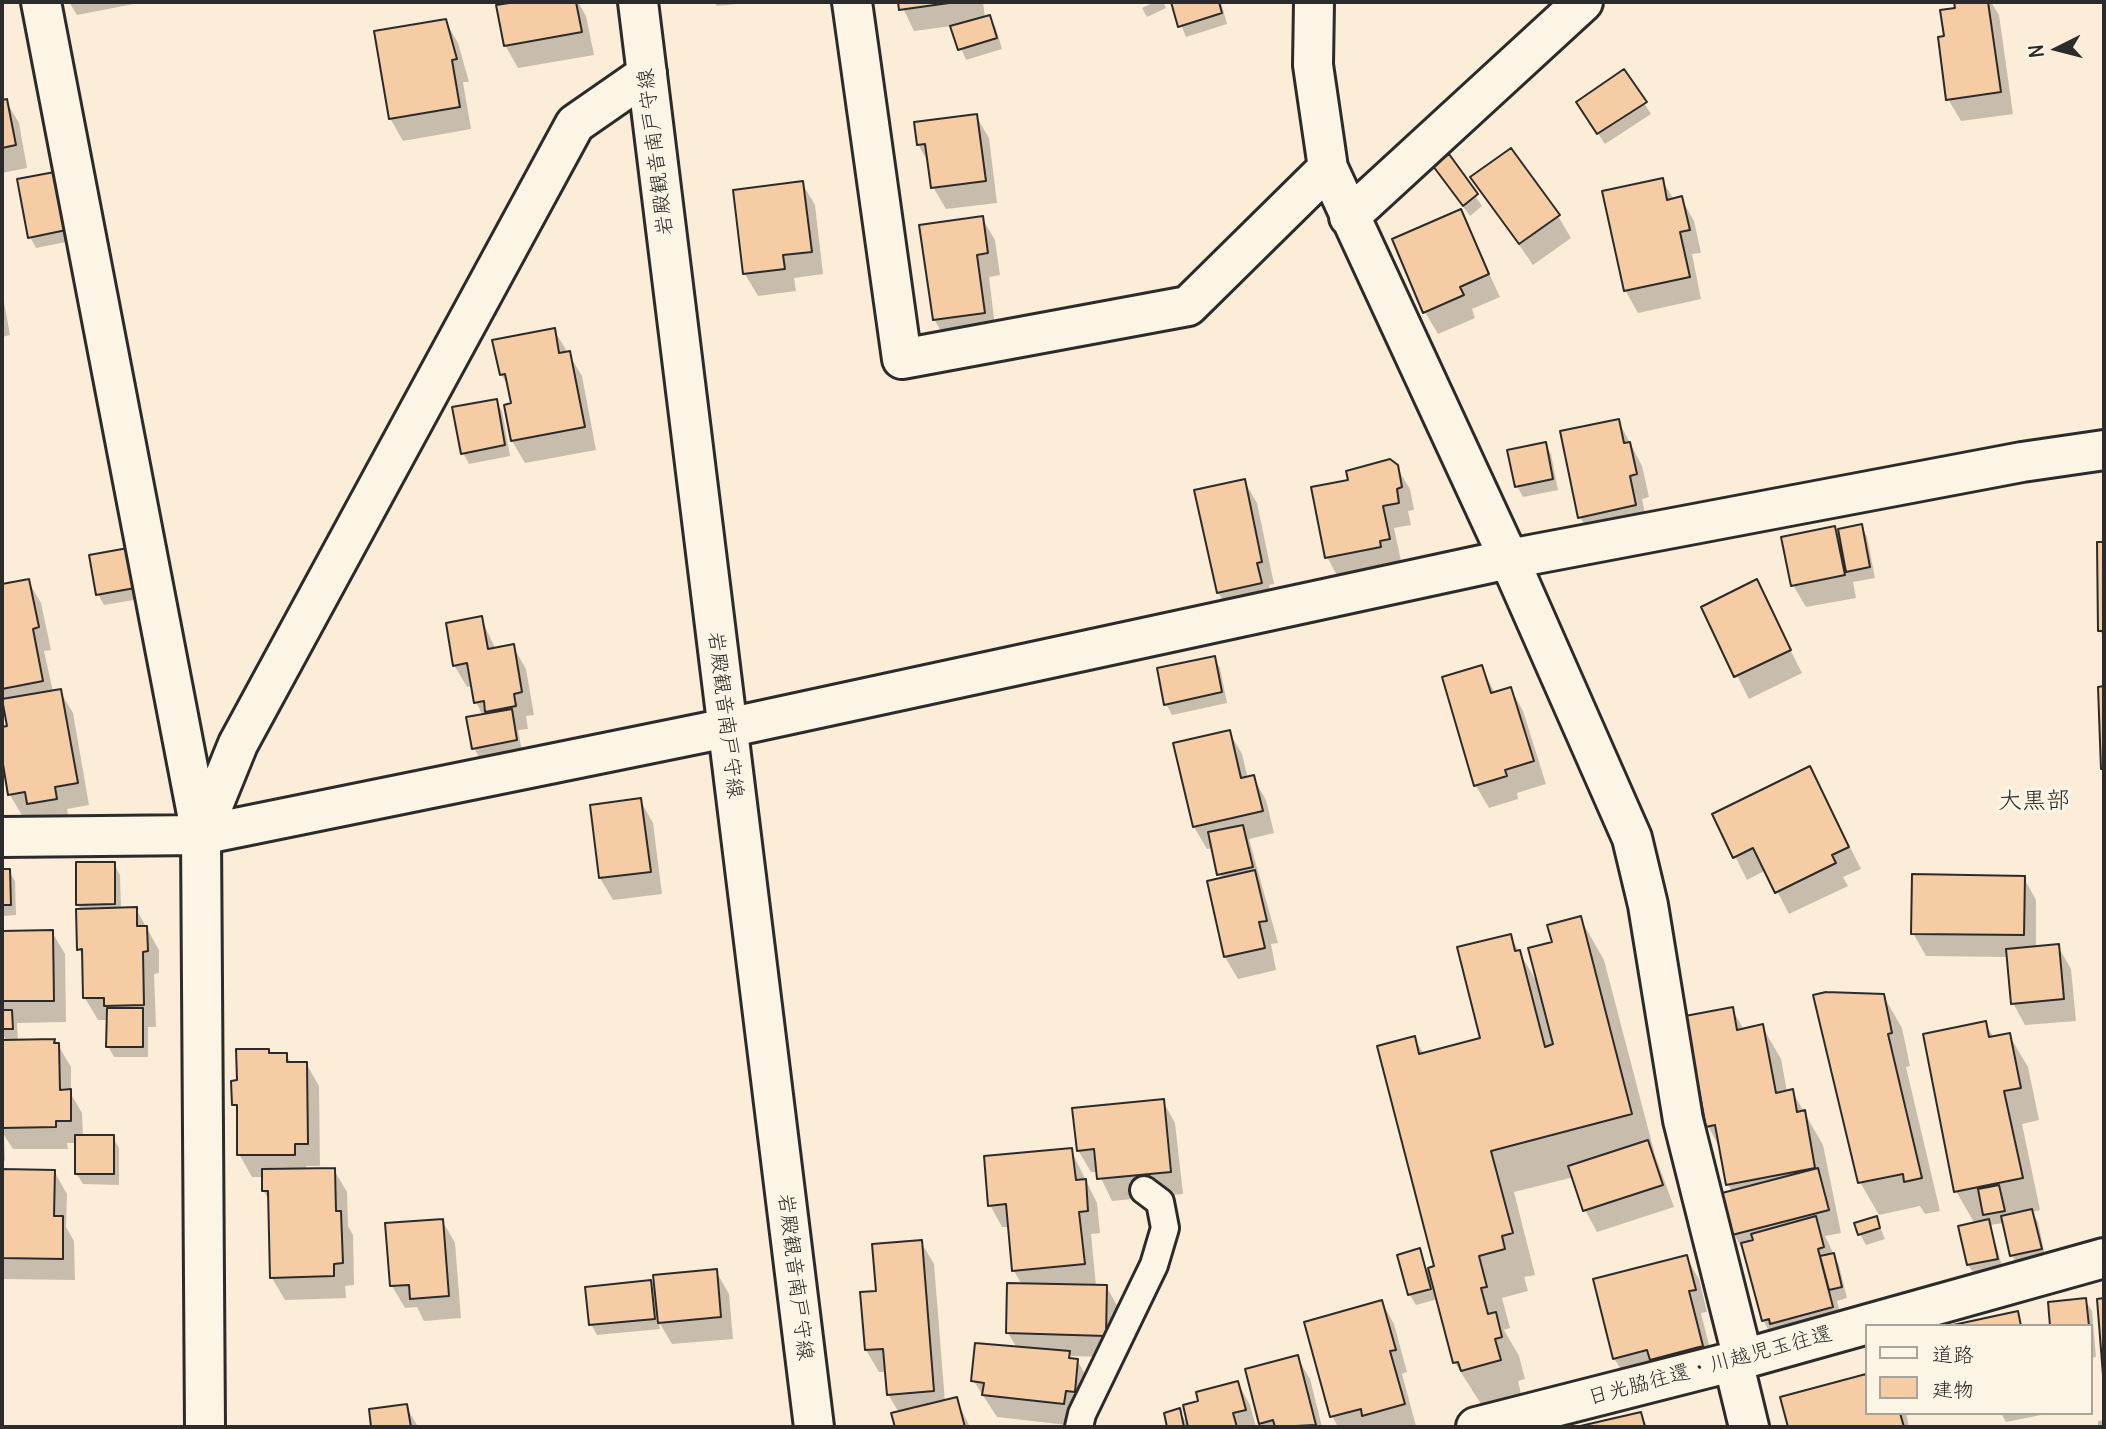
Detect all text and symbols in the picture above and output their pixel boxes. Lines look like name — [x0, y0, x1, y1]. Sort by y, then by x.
north arrow — [2022, 14, 2092, 84]
text: N — [2023, 43, 2049, 59]
street label: 岩殿観音南戸守線 — [633, 67, 679, 237]
street label: 岩殿観音南戸守線 — [702, 630, 748, 800]
district label: 大黒部 — [1998, 787, 2070, 815]
street label: 岩殿観音南戸守線 — [772, 1192, 818, 1362]
street label: 日光脇往還・川越児玉往還 — [1585, 1321, 1835, 1411]
legend — [1864, 1324, 2092, 1415]
text: 道路 — [1932, 1341, 1974, 1368]
text: 建物 — [1932, 1376, 1974, 1403]

